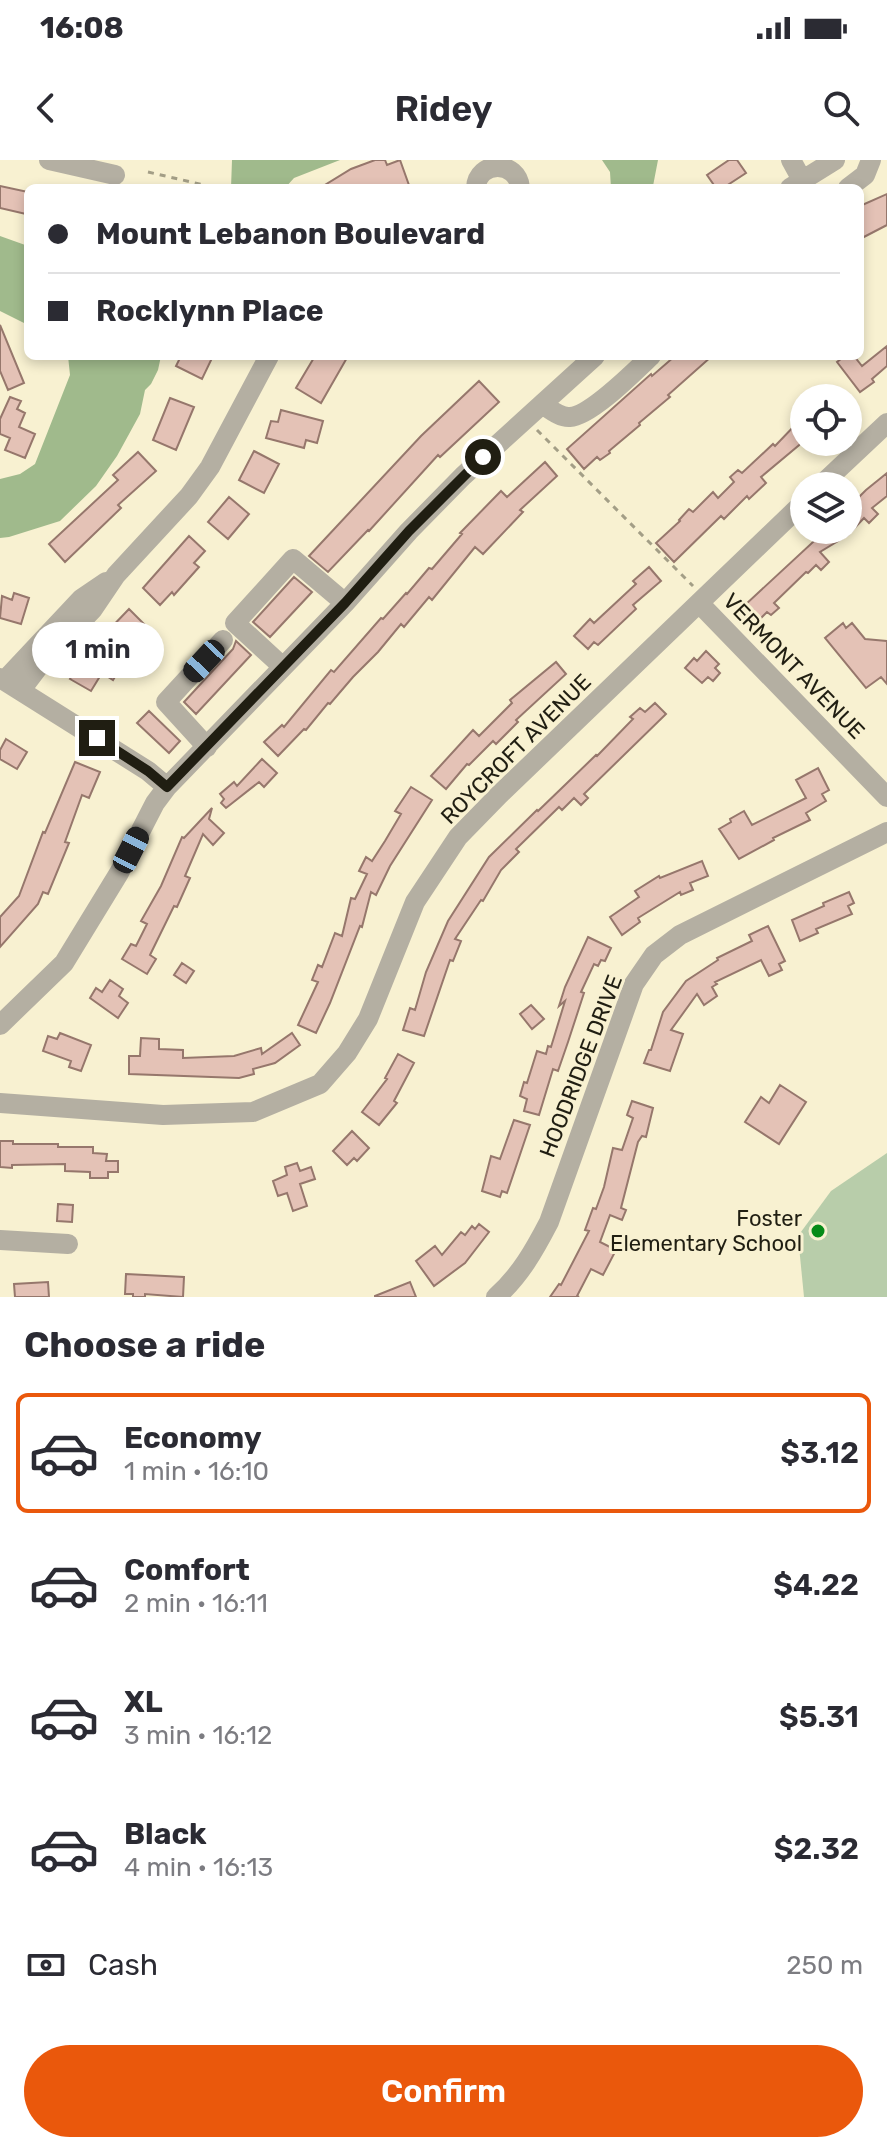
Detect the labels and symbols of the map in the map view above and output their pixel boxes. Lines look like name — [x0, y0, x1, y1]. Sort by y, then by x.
route start — [465, 439, 501, 475]
street label: VERMONT AVENUE — [718, 587, 870, 745]
callout: 1 min — [31, 622, 163, 678]
car — [179, 635, 229, 687]
street label: ROYCROFT AVENUE — [435, 668, 597, 830]
route end — [79, 720, 115, 756]
car — [109, 823, 153, 877]
street label: HOODRIDGE DRIVE — [534, 971, 628, 1161]
place label: Foster Elementary School — [610, 1205, 803, 1257]
marker: Foster Elementary School — [809, 1222, 827, 1240]

